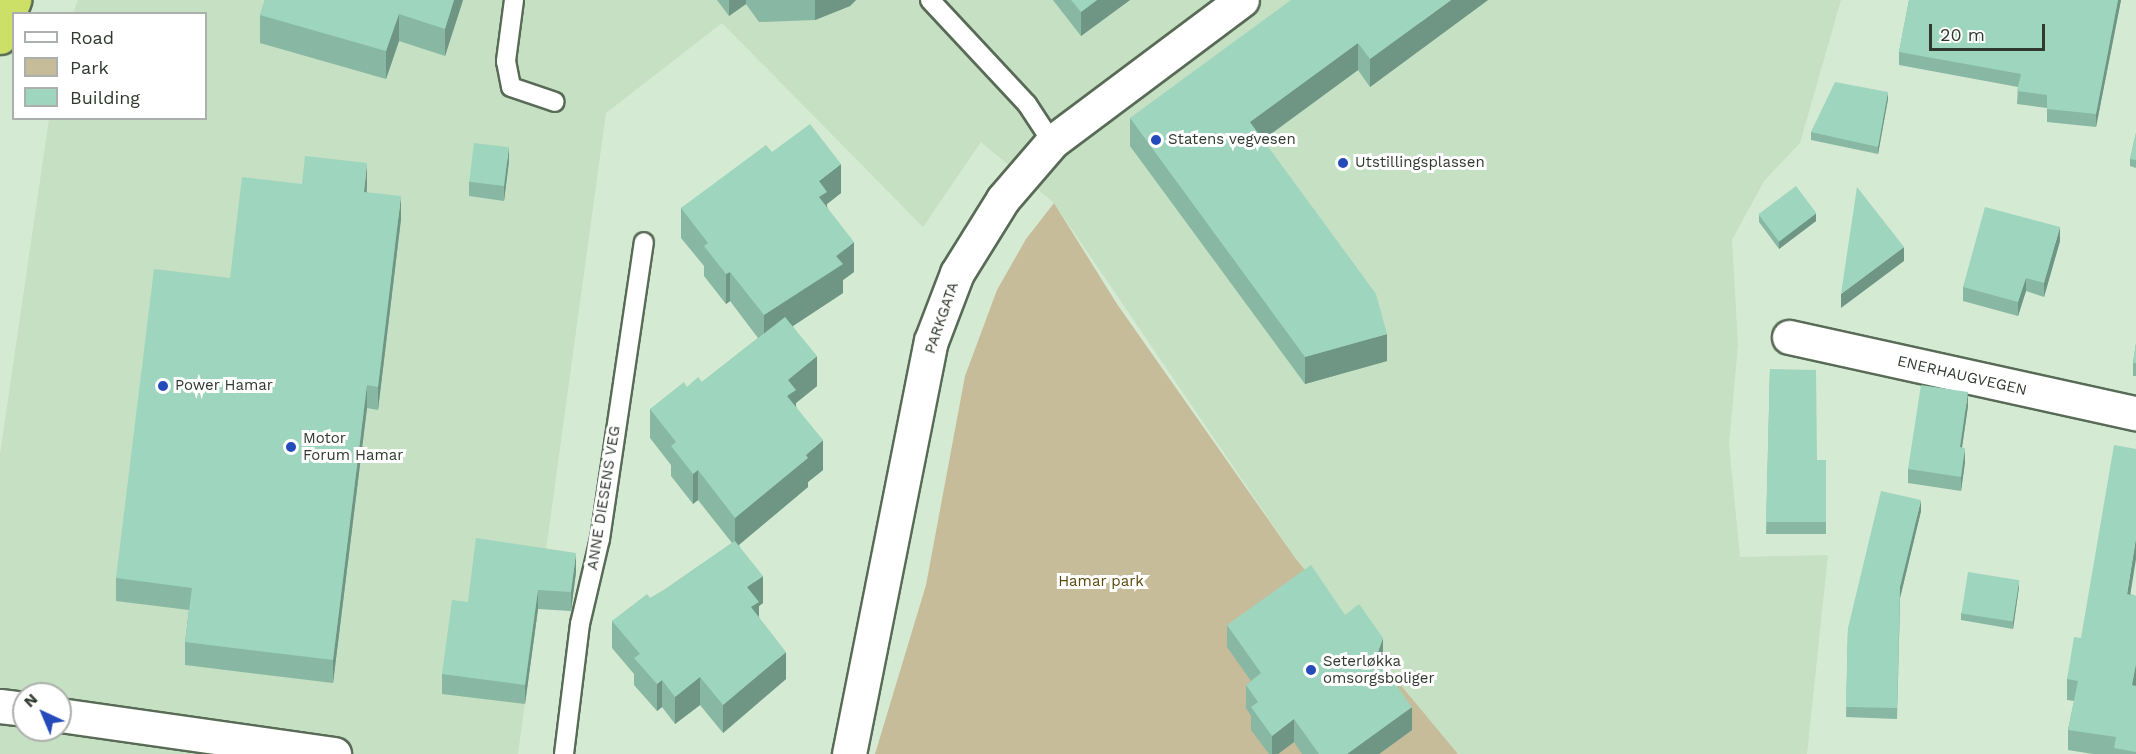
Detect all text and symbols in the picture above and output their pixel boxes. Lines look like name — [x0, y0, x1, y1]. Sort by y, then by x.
legend — [12, 12, 207, 120]
scale bar — [1932, 12, 2048, 50]
text: 20 m — [1940, 24, 1985, 45]
text: Road — [70, 27, 114, 48]
text: Park — [70, 57, 109, 78]
text: Building — [70, 87, 140, 108]
place label: Statens vegvesen — [1168, 131, 1296, 149]
marker: Statens vegvesen — [1149, 133, 1163, 147]
place label: Utstillingsplassen — [1355, 154, 1485, 172]
marker: Utstillingsplassen — [1336, 156, 1350, 170]
street label: PARKGATA — [921, 280, 963, 356]
street label: ENERHAUGVEGEN — [1895, 352, 2029, 400]
place label: Power Hamar — [175, 377, 273, 395]
marker: Power Hamar — [156, 379, 170, 393]
street label: ANNE DIESENS VEG — [584, 424, 624, 572]
place label: Motor Forum Hamar — [303, 429, 403, 464]
marker: Motor Forum Hamar — [284, 440, 298, 454]
park label: Hamar park — [1058, 573, 1144, 591]
place label: Seterløkka omsorgsboliger — [1323, 652, 1435, 687]
marker: Seterløkka omsorgsboliger — [1304, 663, 1318, 677]
north arrow — [12, 682, 72, 742]
text: N — [20, 689, 41, 711]

